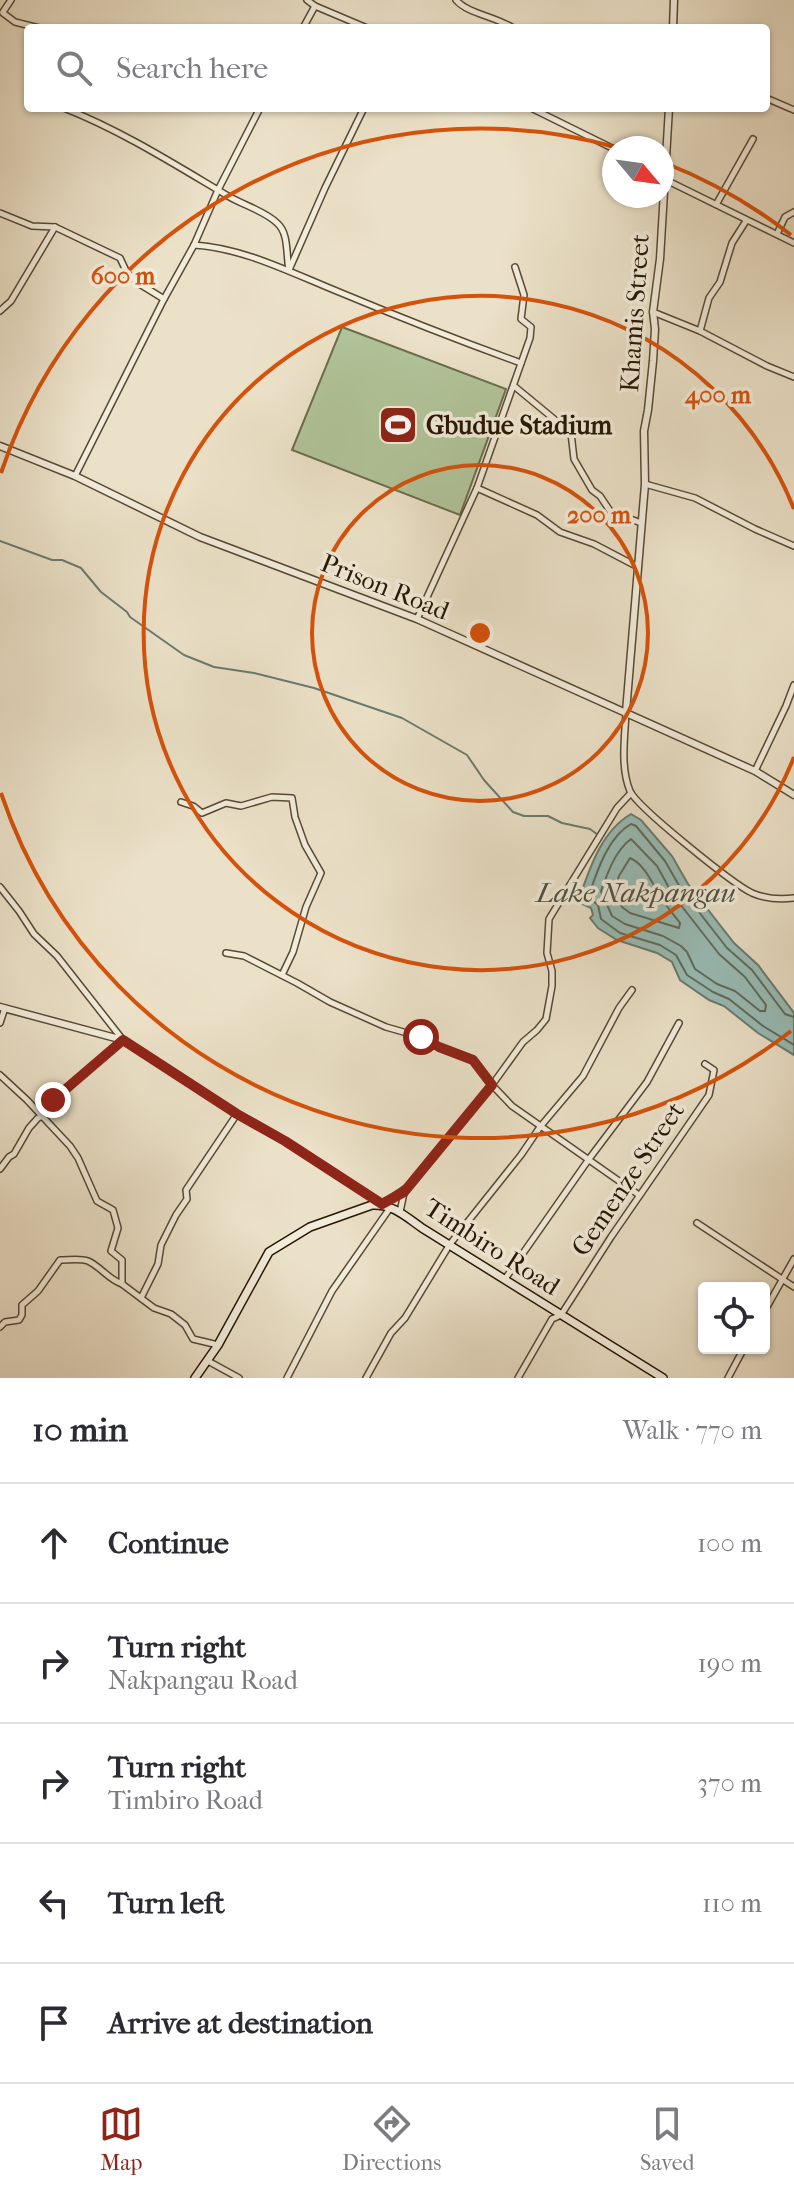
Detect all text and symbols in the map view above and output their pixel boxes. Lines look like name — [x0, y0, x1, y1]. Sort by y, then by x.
search box — [24, 24, 770, 112]
icon: search — [52, 46, 96, 90]
text: Search here — [116, 51, 268, 86]
north arrow — [602, 136, 674, 208]
street label: Khamis Street — [614, 232, 656, 393]
text: 600 m — [91, 262, 156, 290]
text: 400 m — [684, 381, 752, 410]
sports icon: Gbudue Stadium — [377, 404, 419, 446]
place label: Gbudue Stadium — [426, 410, 613, 441]
text: 200 m — [567, 501, 632, 529]
street label: Prison Road — [316, 547, 454, 627]
centre of rings — [466, 619, 494, 647]
water label: Lake Nakpangau — [534, 876, 736, 909]
route start — [403, 1019, 439, 1055]
route end — [35, 1082, 71, 1118]
street label: Gemenze Street — [565, 1095, 691, 1262]
street label: Timbiro Road — [419, 1192, 566, 1303]
map controls — [698, 1282, 770, 1354]
button: locate — [698, 1282, 770, 1354]
text: 10 min — [32, 1410, 128, 1450]
text: Walk · 770 m — [623, 1415, 762, 1446]
icon: ahead — [32, 1521, 76, 1565]
text: Continue — [108, 1526, 229, 1561]
text: 100 m — [697, 1528, 762, 1559]
text: Turn right — [108, 1630, 246, 1665]
icon: right — [32, 1641, 76, 1685]
text: 190 m — [698, 1648, 762, 1679]
text: Nakpangau Road — [108, 1665, 298, 1696]
text: Turn right — [108, 1750, 246, 1785]
icon: right — [32, 1761, 76, 1805]
text: 370 m — [697, 1768, 762, 1799]
text: Timbiro Road — [108, 1785, 263, 1816]
icon: left — [32, 1881, 76, 1925]
text: Turn left — [108, 1886, 225, 1921]
text: 110 m — [702, 1888, 762, 1919]
icon: arrive — [32, 2001, 76, 2045]
text: Arrive at destination — [108, 2006, 373, 2041]
tab: Map — [99, 2102, 143, 2176]
tab: Directions — [342, 2102, 441, 2176]
tab: Saved — [640, 2102, 695, 2176]

